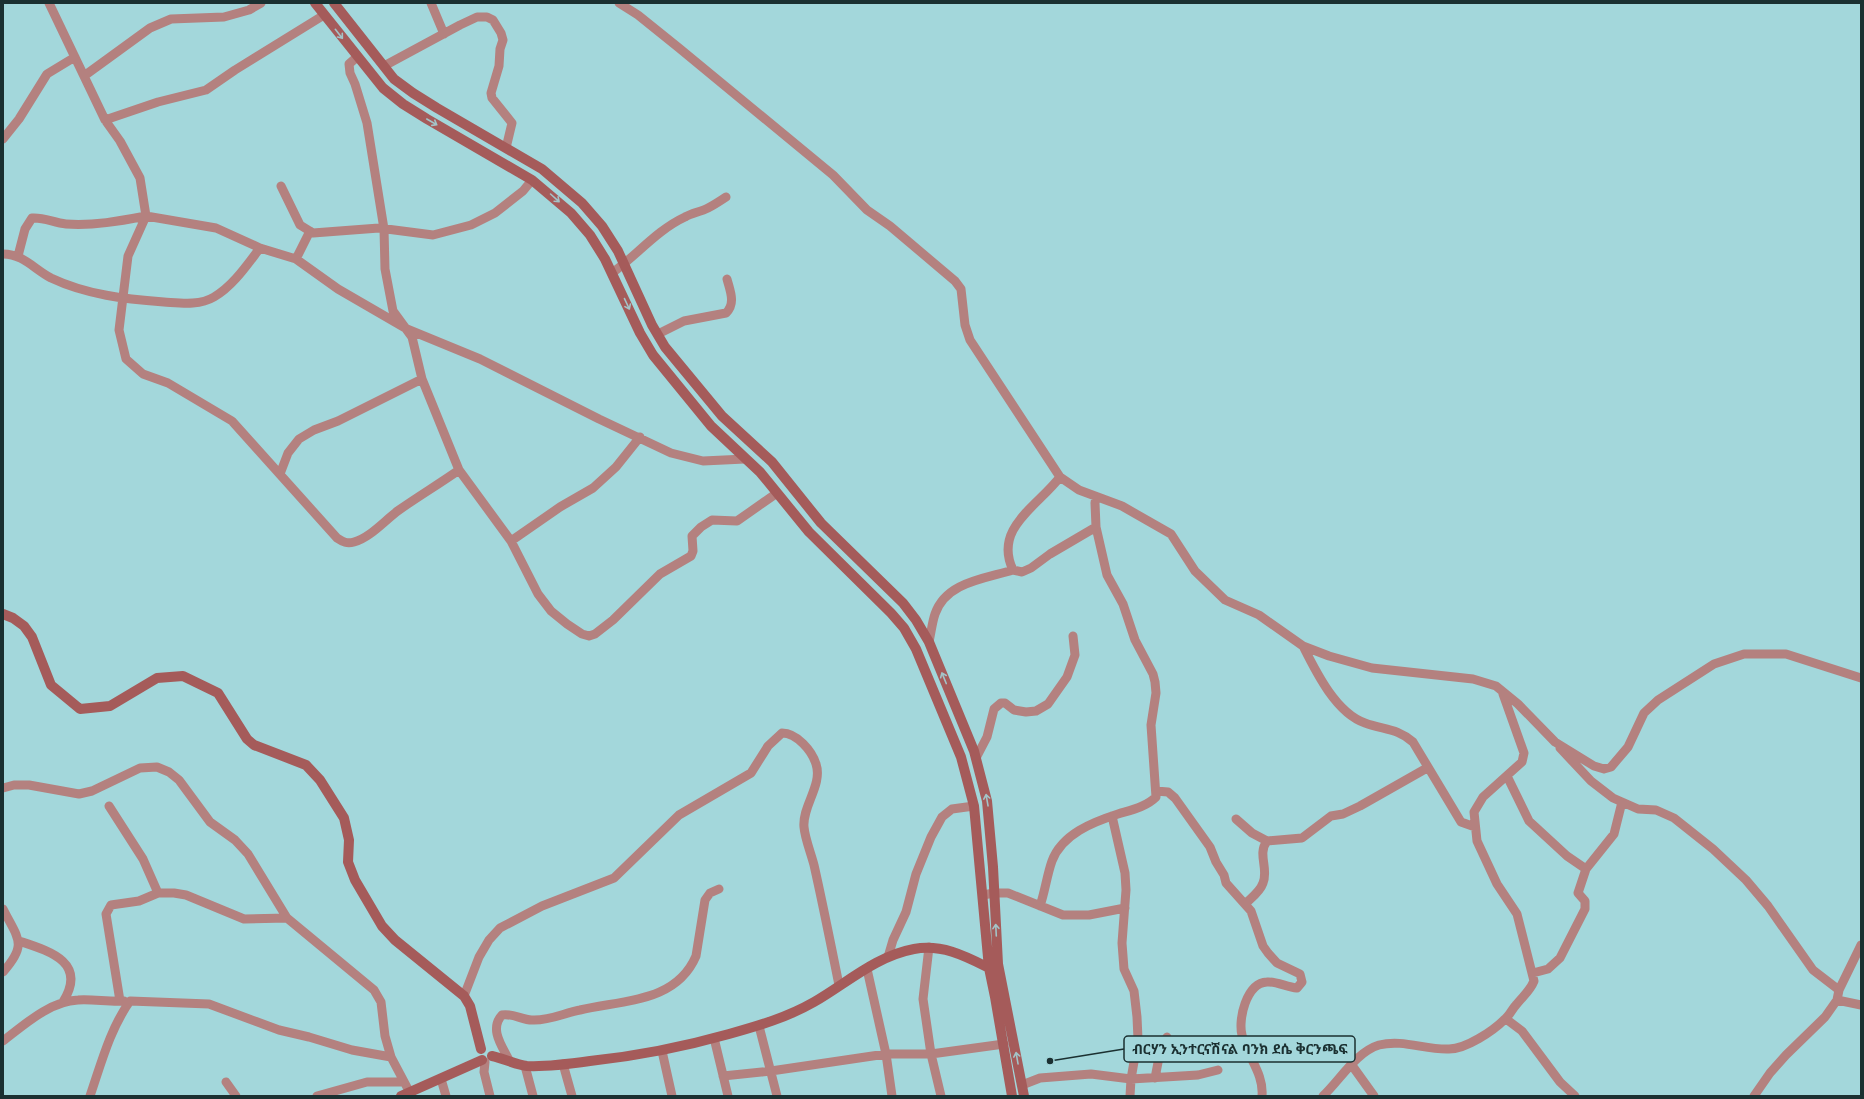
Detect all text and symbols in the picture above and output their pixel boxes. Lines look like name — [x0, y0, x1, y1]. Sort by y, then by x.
one-way arrow — [335, 28, 344, 39]
one-way arrow — [426, 119, 438, 127]
one-way arrow — [549, 193, 559, 202]
one-way arrow — [624, 298, 631, 310]
one-way arrow — [940, 672, 947, 684]
one-way arrow — [982, 794, 990, 807]
one-way arrow — [992, 924, 999, 937]
callout: ብርሃን ኢንተርናሽናል ባንክ ደሴ ቅርንጫፍ — [1124, 1036, 1355, 1062]
text: ብርሃን ኢንተርናሽናል ባንክ ደሴ ቅርንጫፍ — [1132, 1040, 1348, 1058]
one-way arrow — [1013, 1052, 1021, 1065]

